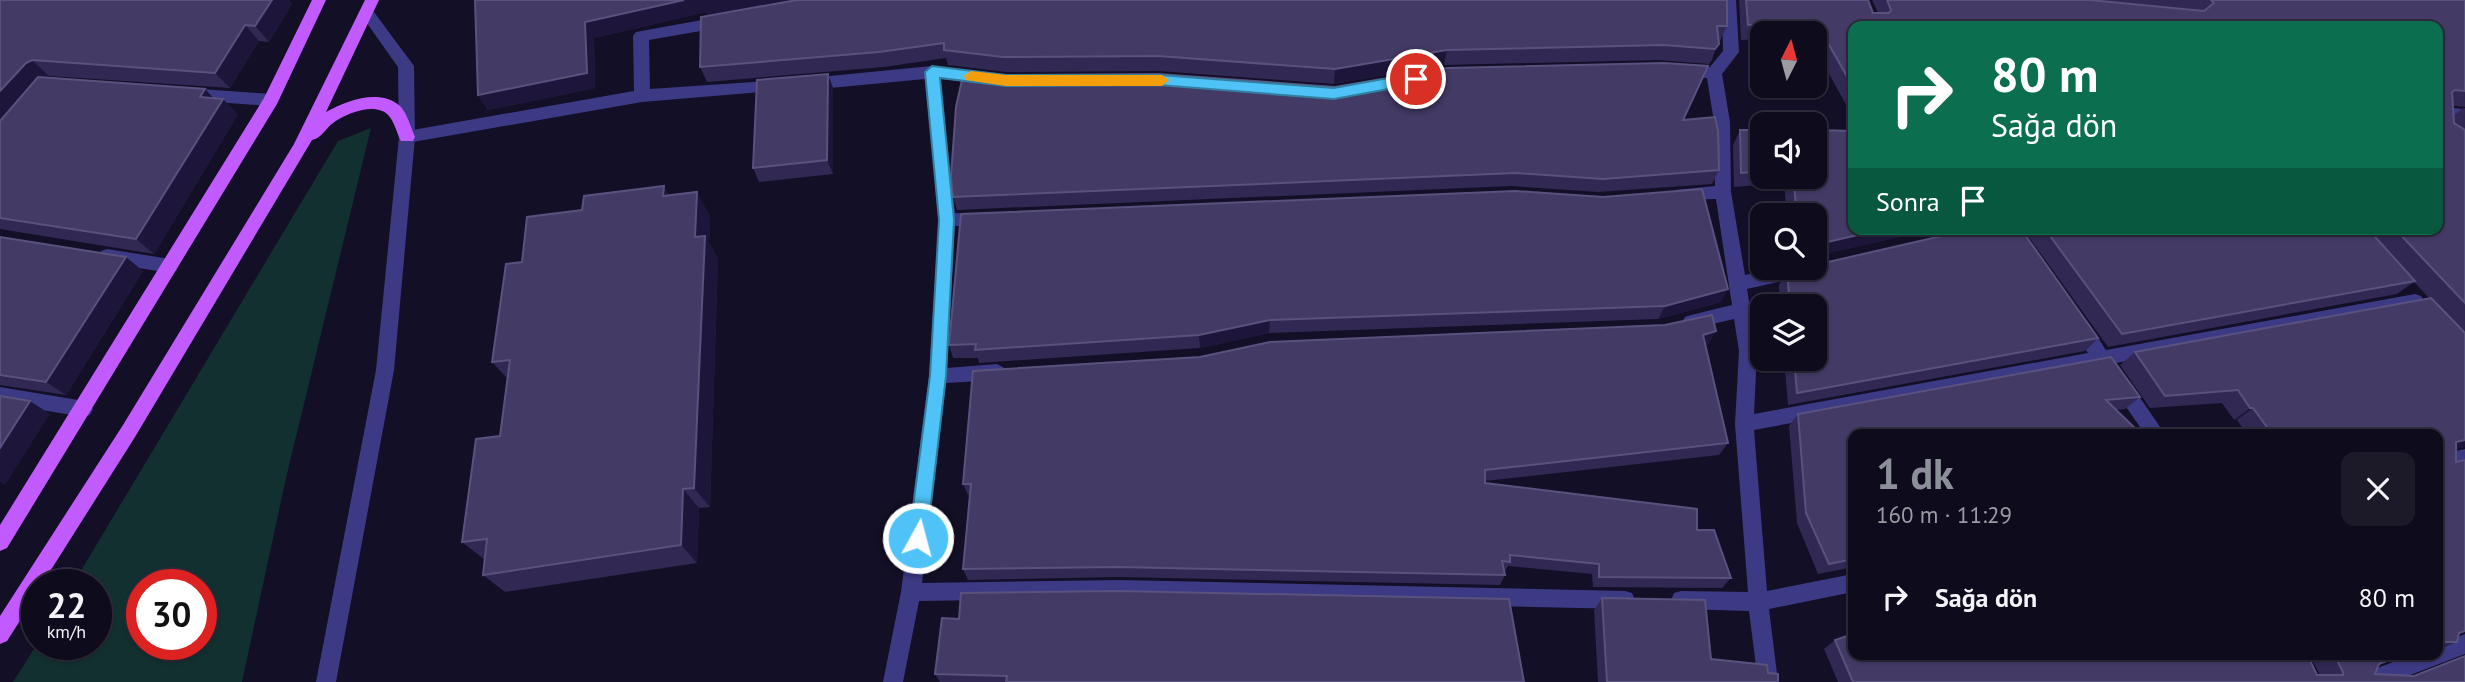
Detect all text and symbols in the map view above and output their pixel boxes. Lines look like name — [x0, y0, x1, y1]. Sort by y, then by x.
north arrow — [1750, 21, 1827, 98]
map controls — [1750, 21, 1827, 371]
text: 80 m — [1991, 42, 2098, 106]
pin — [1386, 49, 1446, 109]
icon: right — [1876, 49, 1967, 140]
icon: arrive — [1397, 60, 1435, 98]
text: Sağa dön — [1991, 104, 2117, 146]
button: sound — [1750, 112, 1827, 189]
icon: arrive — [1954, 182, 1992, 220]
text: Sonra — [1876, 185, 1940, 218]
button: search — [1750, 203, 1827, 280]
button: layers — [1750, 294, 1827, 371]
text: 1 dk — [1876, 446, 1954, 501]
button: close — [2341, 452, 2415, 526]
text: 160 m · 11:29 — [1876, 500, 2012, 529]
position arrow — [881, 501, 955, 575]
speed limit sign: 30 — [126, 569, 217, 660]
icon: right — [1876, 578, 1914, 616]
text: Sağa dön — [1935, 581, 2037, 614]
text: 80 m — [2359, 581, 2415, 614]
text: 22 — [47, 582, 86, 628]
text: km/h — [47, 620, 86, 643]

